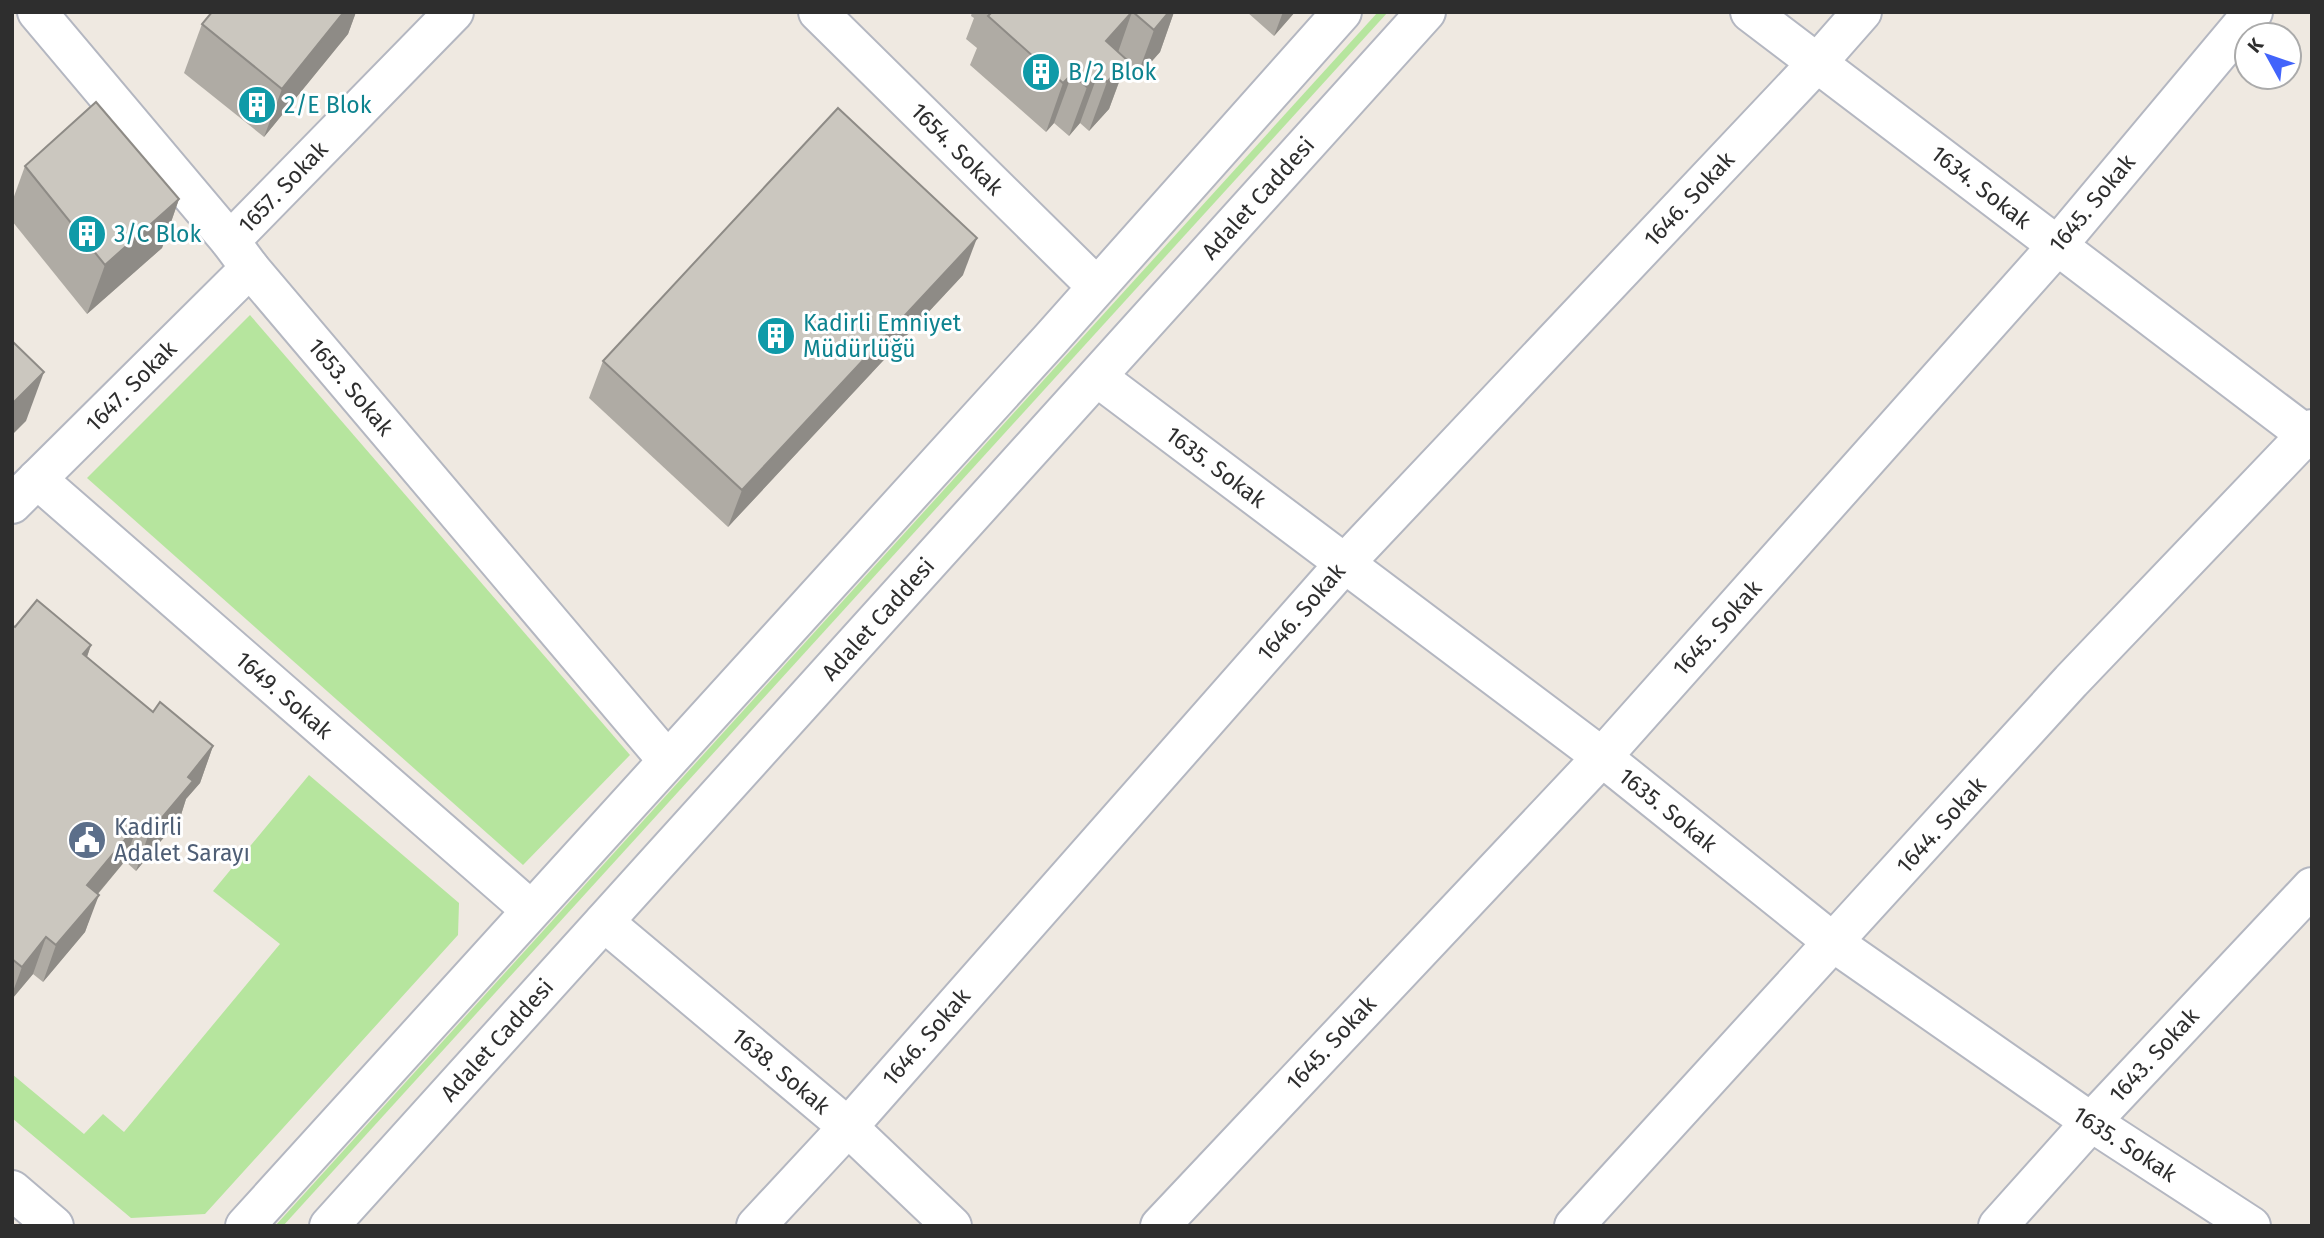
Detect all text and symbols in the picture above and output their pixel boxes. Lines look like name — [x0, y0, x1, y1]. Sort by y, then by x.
north arrow — [2233, 21, 2303, 91]
text: K — [2243, 33, 2269, 57]
building icon: B/2 Blok — [1020, 51, 1062, 93]
place label: B/2 Blok — [1068, 58, 1157, 86]
building icon: 2/E Blok — [236, 84, 278, 126]
place label: 2/E Blok — [284, 91, 372, 119]
street label: 1654. Sokak — [905, 97, 1009, 201]
street label: Adalet Caddesi — [1196, 131, 1320, 265]
street label: 1657. Sokak — [232, 135, 334, 239]
street label: 1634. Sokak — [1926, 139, 2037, 235]
street label: 1646. Sokak — [1638, 145, 1740, 252]
street label: 1645. Sokak — [2043, 148, 2141, 258]
building icon: 3/C Blok — [66, 213, 108, 255]
place label: 3/C Blok — [114, 220, 202, 248]
place label: Kadirli Emniyet Müdürlüğü — [803, 309, 962, 363]
building icon: Kadirli Emniyet Müdürlüğü — [755, 315, 797, 357]
street label: 1653. Sokak — [302, 333, 400, 441]
street label: 1647. Sokak — [80, 334, 183, 437]
street label: 1635. Sokak — [1160, 420, 1272, 514]
street label: Adalet Caddesi — [816, 552, 940, 686]
street label: 1646. Sokak — [1251, 557, 1351, 666]
street label: 1645. Sokak — [1667, 574, 1767, 682]
street label: 1649. Sokak — [230, 645, 338, 745]
street label: 1635. Sokak — [1613, 762, 1723, 858]
street label: 1644. Sokak — [1890, 771, 1992, 879]
place label: Kadirli Adalet Sarayı — [114, 813, 250, 867]
public building icon: Kadirli Adalet Sarayı — [66, 819, 108, 861]
street label: Adalet Caddesi — [435, 973, 559, 1107]
street label: 1646. Sokak — [876, 982, 976, 1091]
street label: 1645. Sokak — [1280, 990, 1382, 1096]
street label: 1643. Sokak — [2103, 1002, 2205, 1108]
street label: 1638. Sokak — [726, 1022, 836, 1120]
street label: 1635. Sokak — [2068, 1100, 2182, 1188]

